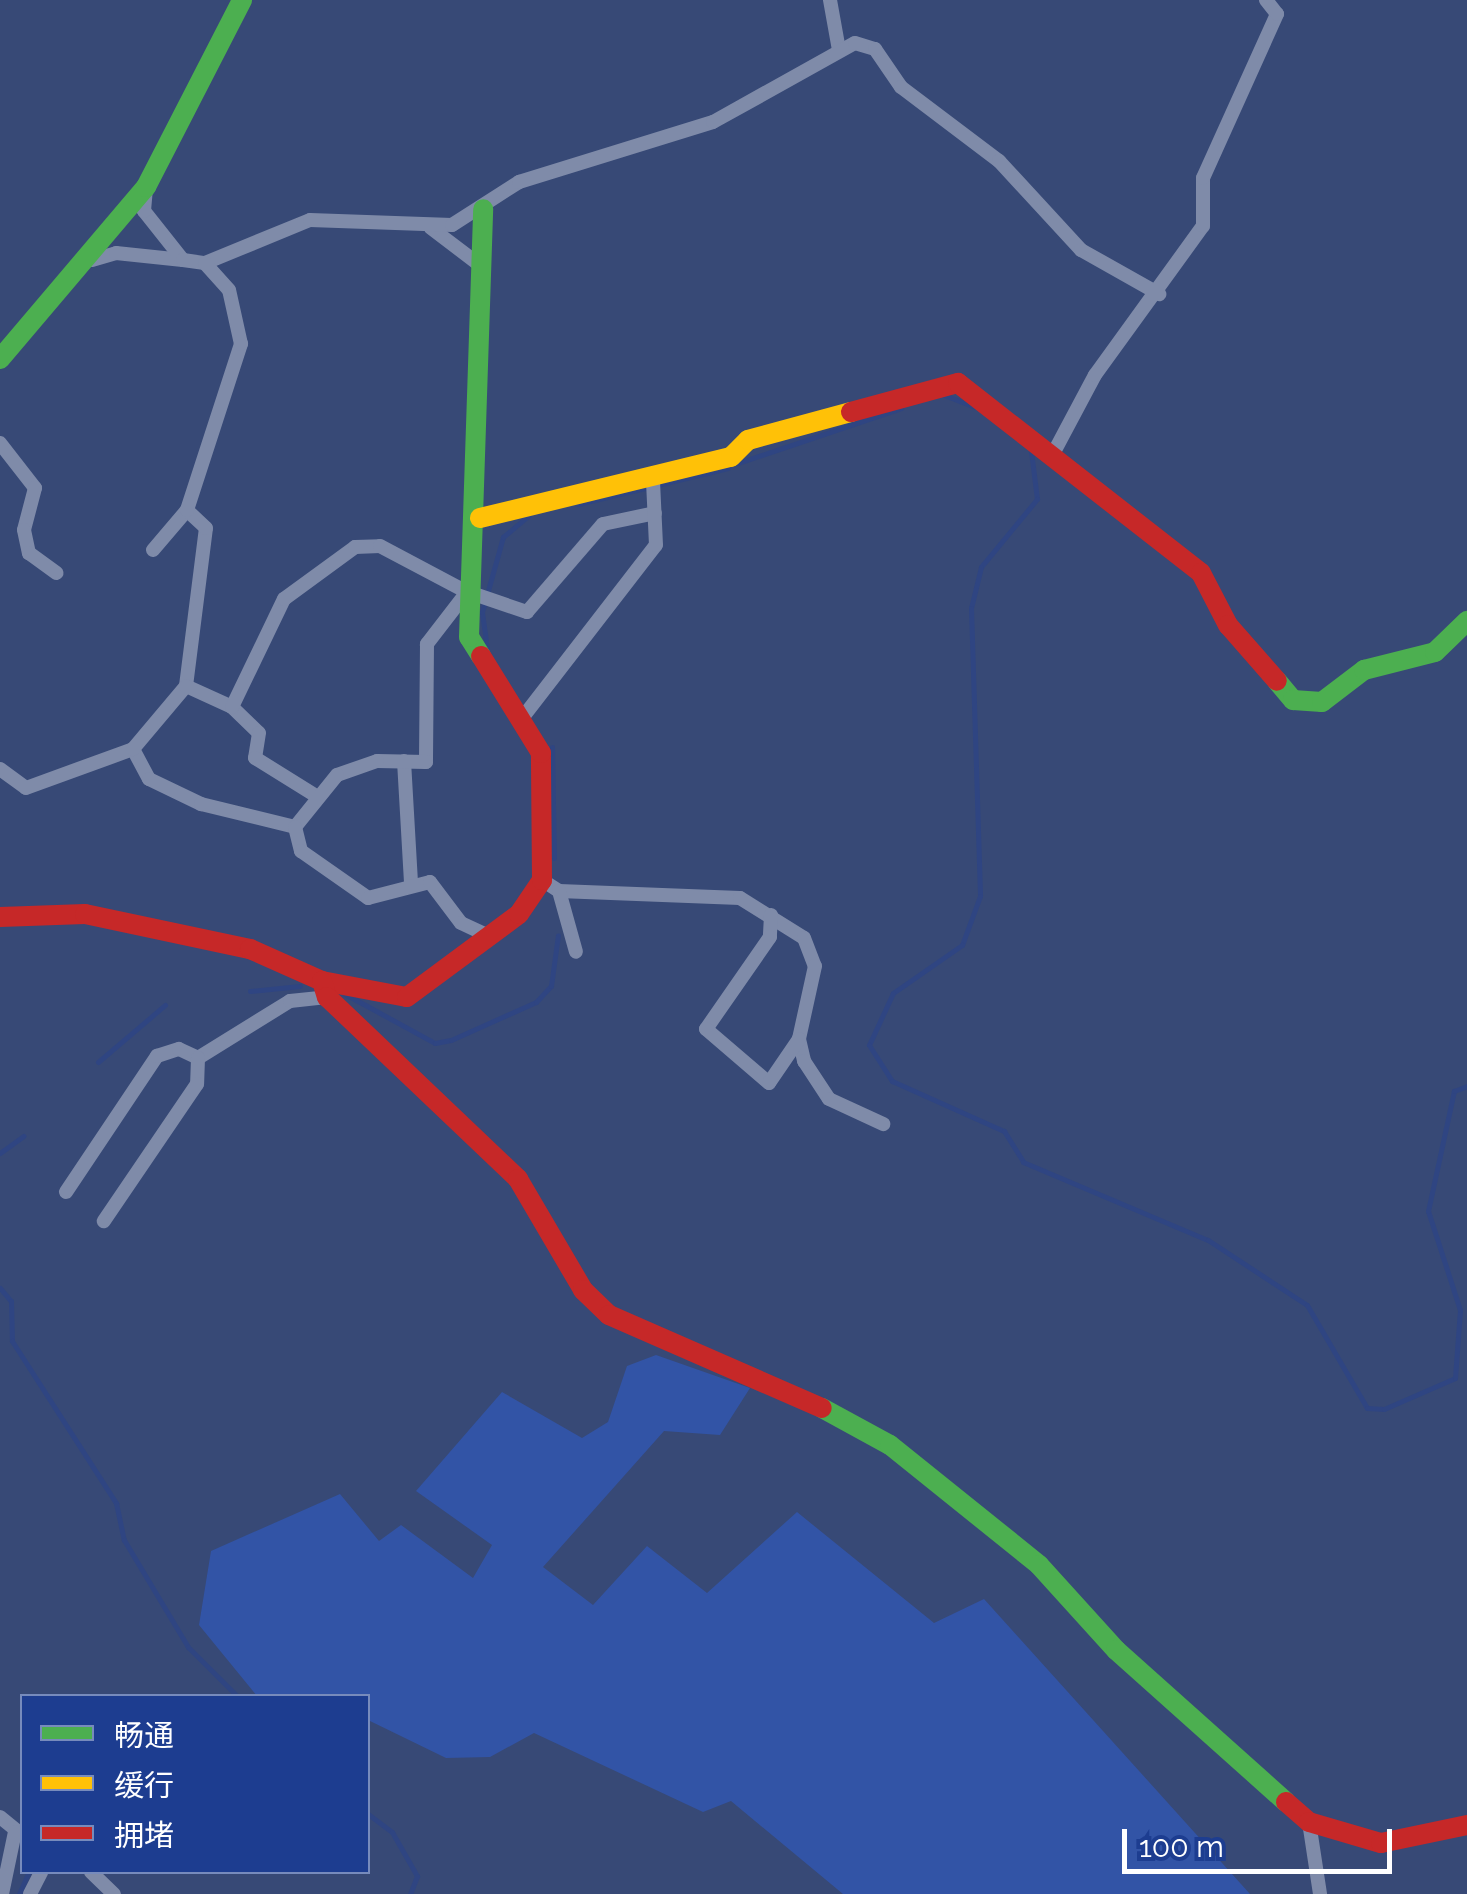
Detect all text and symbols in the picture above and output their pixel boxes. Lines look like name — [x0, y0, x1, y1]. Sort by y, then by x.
legend — [20, 1694, 370, 1874]
text: 畅通 — [114, 1718, 174, 1753]
text: 缓行 — [114, 1768, 174, 1803]
scale bar — [1127, 1809, 1397, 1871]
text: 拥堵 — [114, 1818, 174, 1853]
text: 100 m — [1139, 1829, 1224, 1864]

